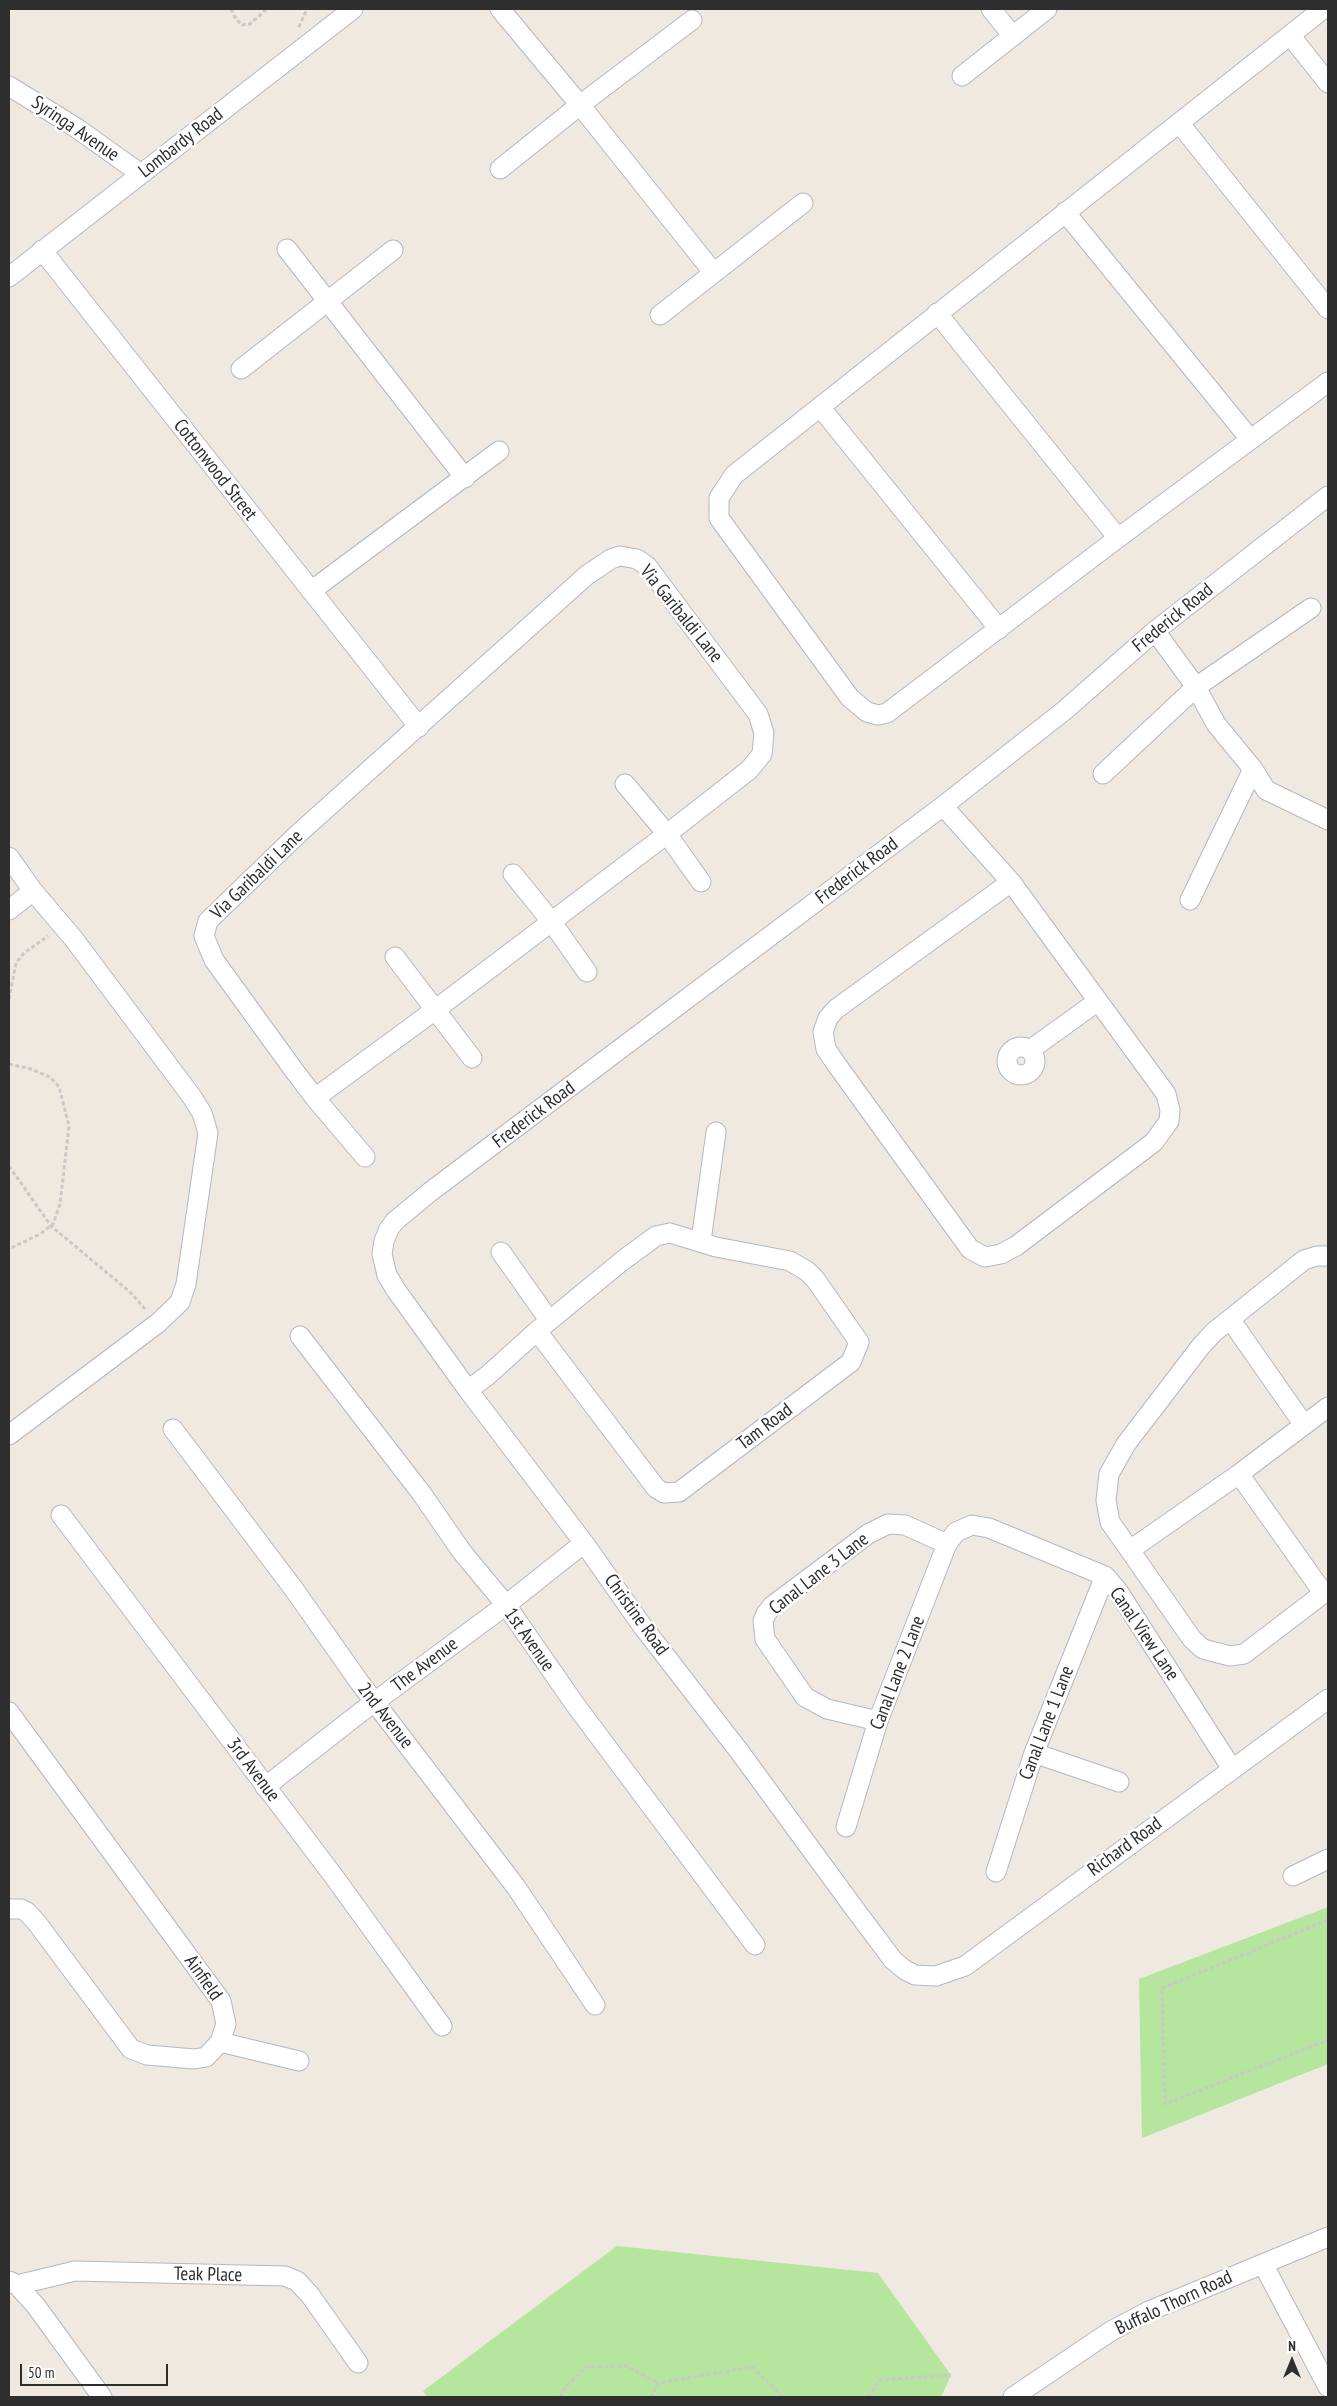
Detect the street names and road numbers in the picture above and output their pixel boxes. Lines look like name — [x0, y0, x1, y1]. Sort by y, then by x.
street label: Syringa Avenue — [27, 91, 123, 167]
street label: Lombardy Road — [134, 103, 228, 183]
street label: Cottonwood Street — [168, 415, 262, 525]
street label: Via Garibaldi Lane — [635, 561, 727, 667]
street label: Frederick Road — [1128, 579, 1218, 657]
street label: Via Garibaldi Lane — [206, 826, 308, 924]
street label: Frederick Road — [811, 833, 903, 909]
street label: Frederick Road — [488, 1077, 580, 1153]
street label: Tam Road — [733, 1399, 797, 1455]
street label: Canal Lane 3 Lane — [765, 1528, 873, 1620]
street label: Christine Road — [599, 1570, 673, 1660]
street label: Canal View Lane — [1104, 1583, 1184, 1685]
street label: 1st Avenue — [499, 1604, 559, 1676]
street label: Canal Lane 2 Lane — [866, 1613, 930, 1733]
street label: The Avenue — [387, 1633, 463, 1697]
street label: Canal Lane 1 Lane — [1015, 1663, 1079, 1783]
street label: 2nd Avenue — [352, 1679, 418, 1753]
street label: 3rd Avenue — [222, 1734, 284, 1806]
street label: Richard Road — [1084, 1813, 1166, 1881]
street label: Ainfield — [179, 1951, 227, 2005]
street label: Teak Place — [174, 2263, 242, 2287]
street label: Buffalo Thorn Road — [1112, 2266, 1236, 2340]

